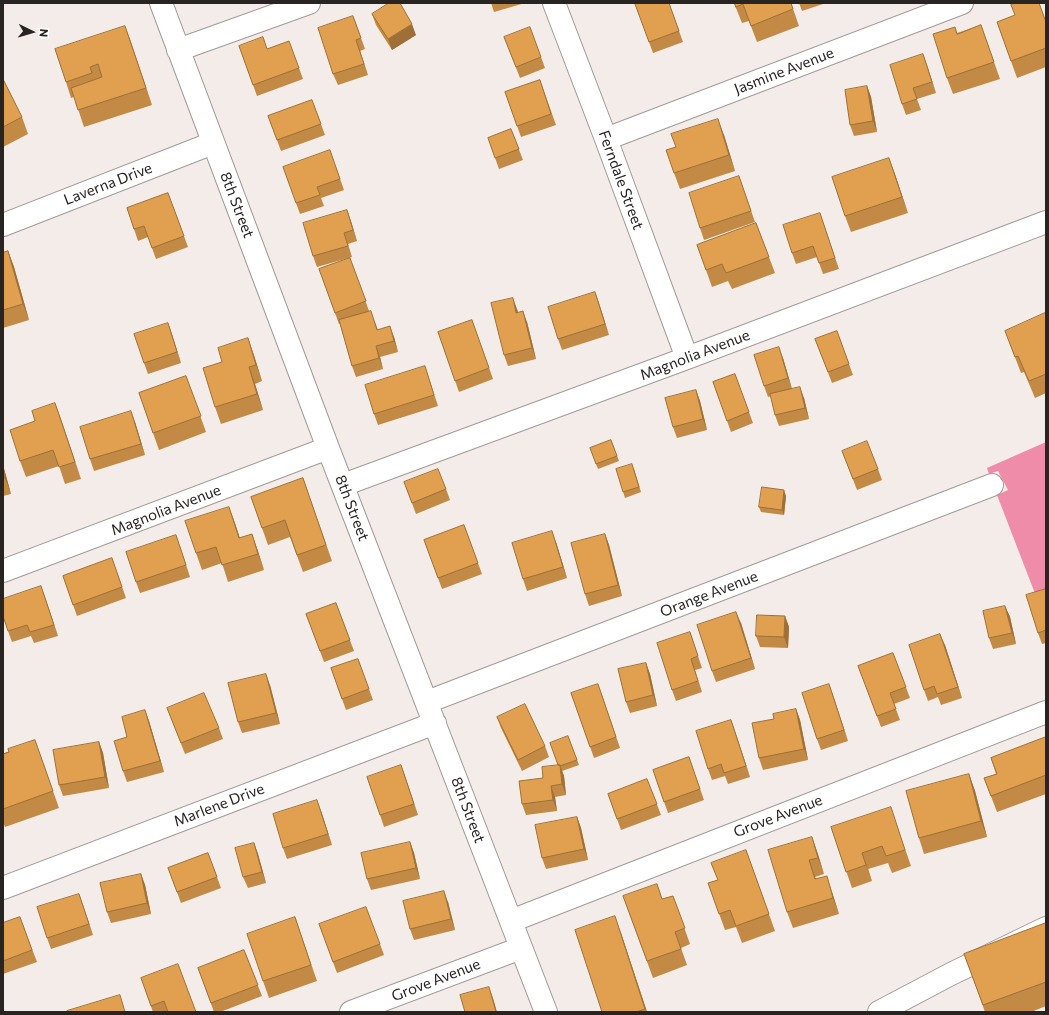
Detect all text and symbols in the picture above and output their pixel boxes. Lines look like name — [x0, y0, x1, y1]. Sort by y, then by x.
north arrow — [12, 12, 52, 52]
text: N — [38, 28, 51, 38]
street label: Jasmine Avenue — [732, 44, 836, 98]
street label: Ferndale Street — [595, 128, 647, 232]
street label: Laverna Drive — [61, 159, 155, 209]
street label: 8th Street — [216, 170, 258, 240]
street label: Magnolia Avenue — [638, 326, 752, 384]
street label: 8th Street — [331, 473, 373, 543]
street label: Magnolia Avenue — [109, 481, 223, 539]
street label: Orange Avenue — [658, 567, 760, 621]
street label: 8th Street — [447, 775, 489, 845]
street label: Marlene Drive — [171, 780, 267, 830]
street label: Grove Avenue — [731, 791, 825, 841]
street label: Grove Avenue — [389, 955, 483, 1005]

